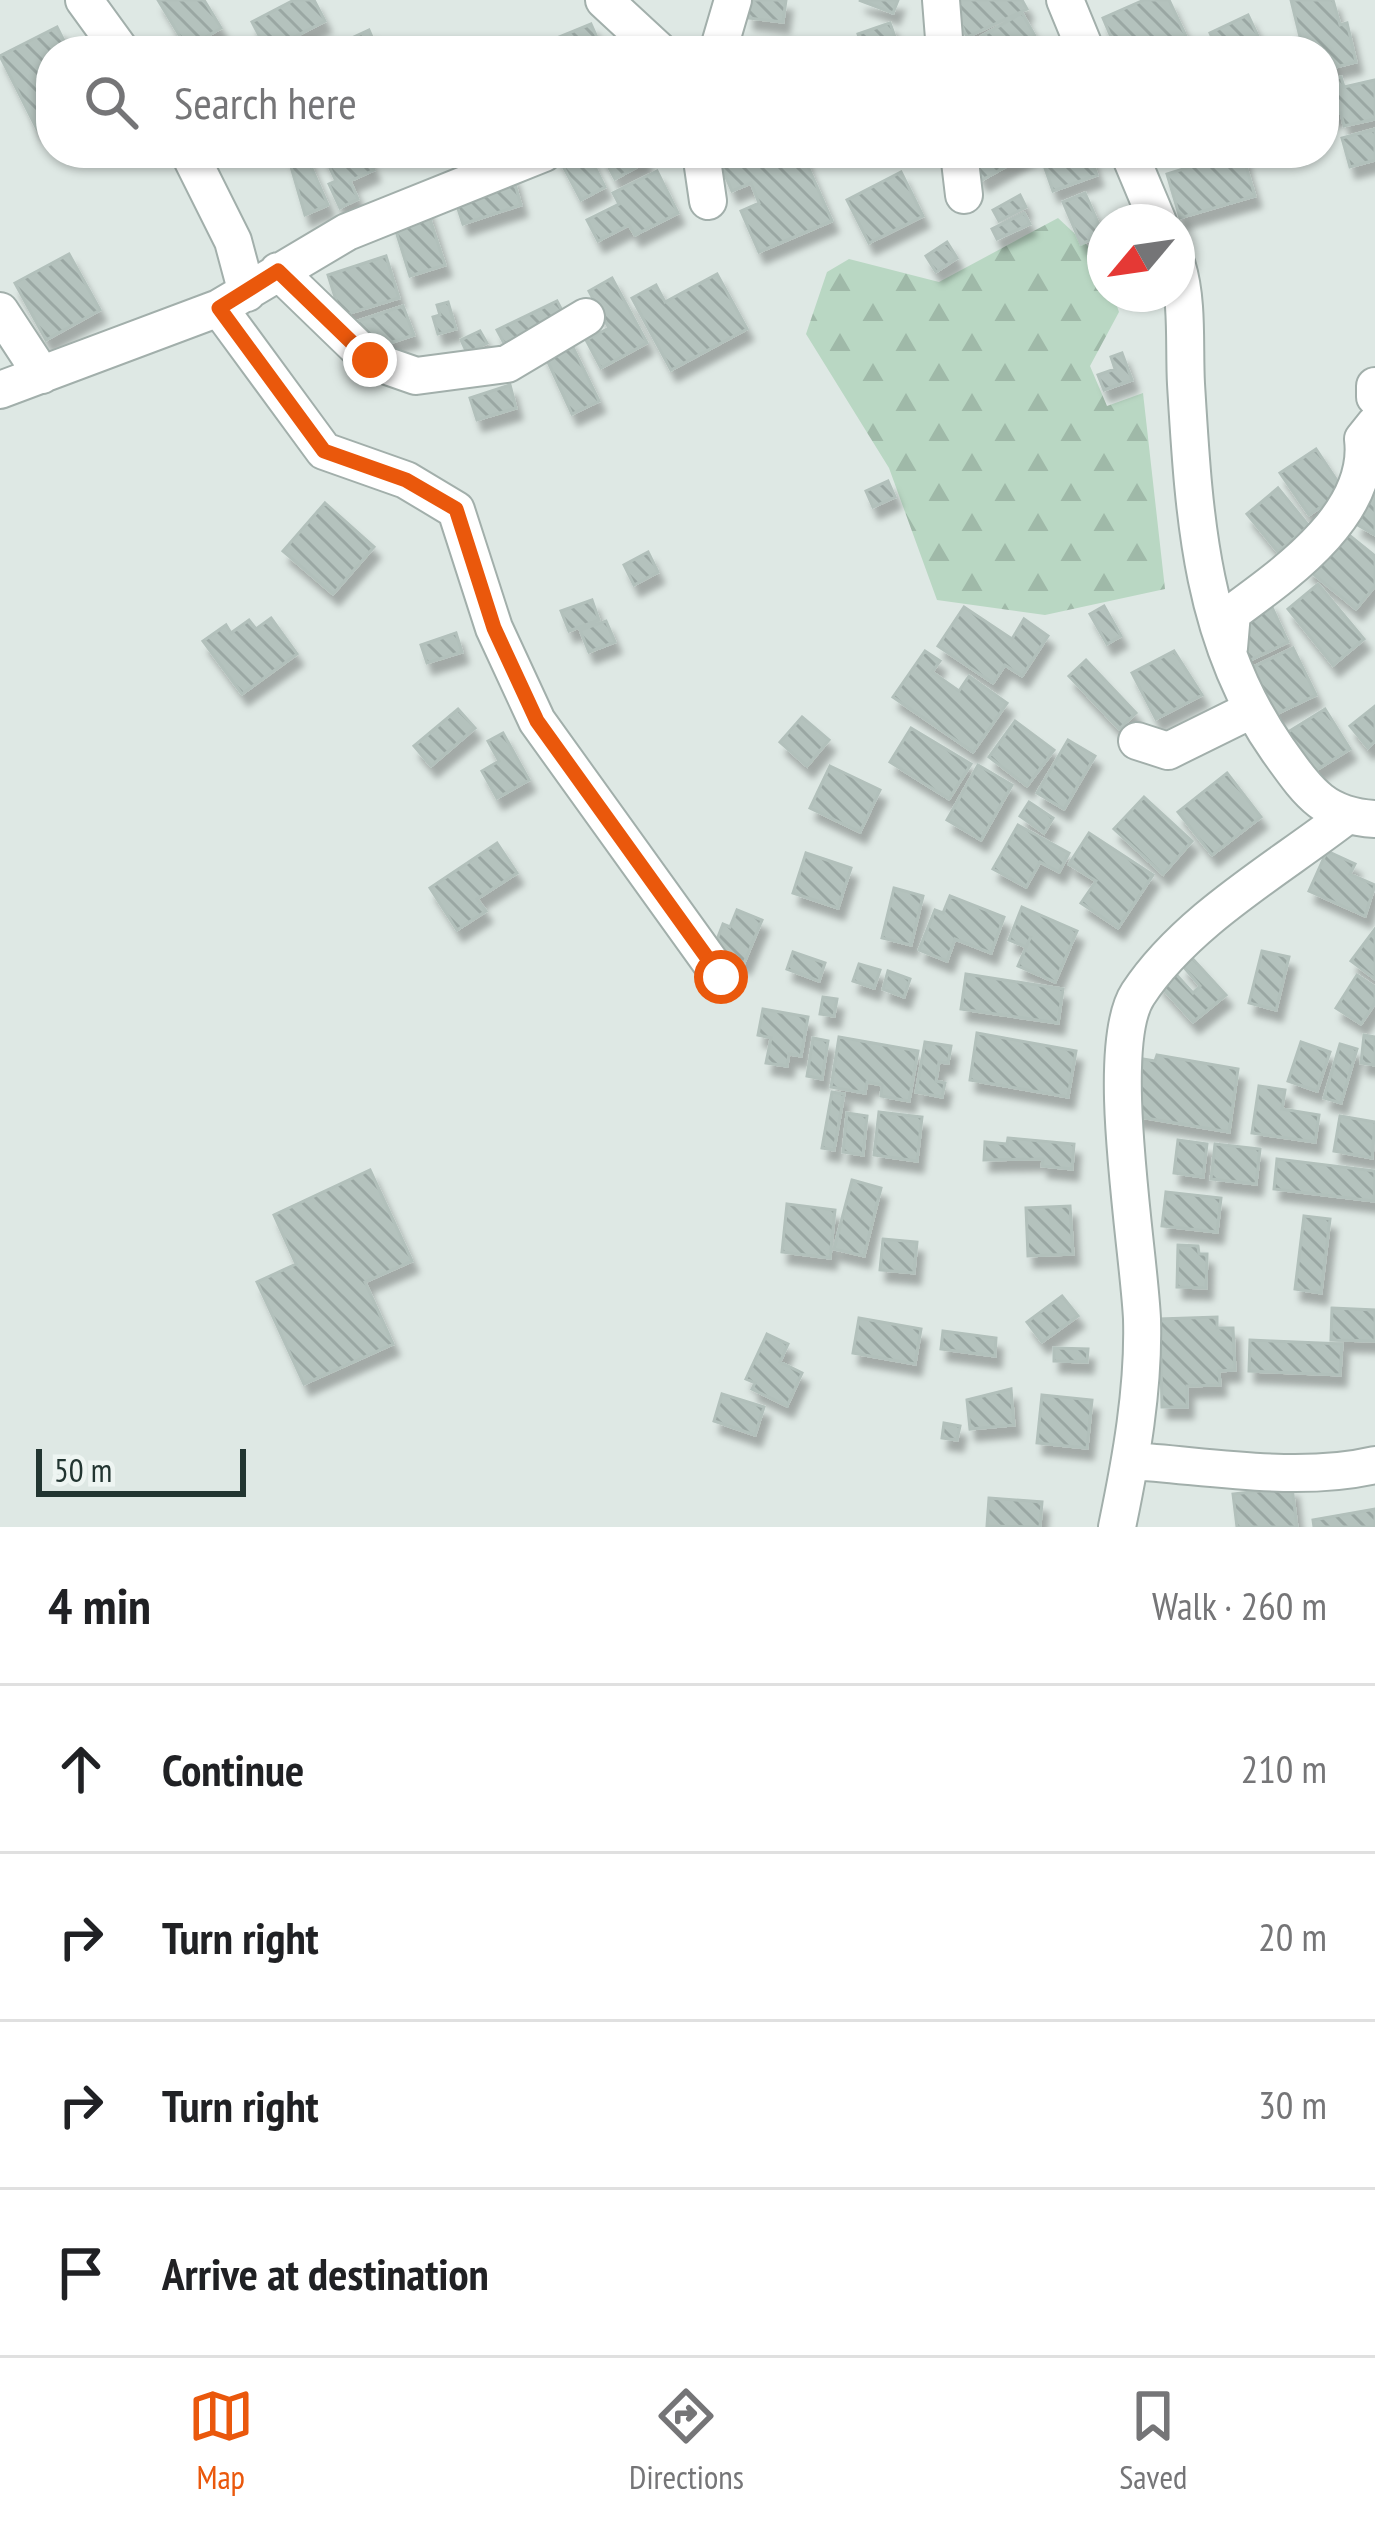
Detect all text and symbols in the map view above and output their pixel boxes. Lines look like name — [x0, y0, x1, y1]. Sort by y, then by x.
search box — [36, 36, 1339, 168]
icon: search — [78, 69, 144, 135]
text: Search here — [174, 73, 357, 131]
north arrow — [1087, 204, 1195, 312]
route end — [343, 333, 397, 387]
route start — [694, 950, 748, 1004]
scale bar — [36, 1443, 246, 1496]
text: 50 m — [54, 1448, 112, 1491]
text: 4 min — [48, 1572, 151, 1638]
text: Walk · 260 m — [1152, 1580, 1327, 1631]
icon: ahead — [48, 1736, 114, 1802]
text: Continue — [162, 1740, 304, 1798]
text: 210 m — [1241, 1743, 1327, 1794]
icon: right — [48, 1904, 114, 1970]
text: Turn right — [162, 1908, 319, 1966]
text: 20 m — [1258, 1911, 1327, 1962]
icon: right — [48, 2072, 114, 2138]
text: Turn right — [162, 2076, 319, 2134]
text: 30 m — [1258, 2079, 1327, 2130]
icon: arrive — [48, 2240, 114, 2306]
text: Arrive at destination — [162, 2244, 489, 2302]
tab: Map — [188, 2383, 254, 2498]
tab: Directions — [629, 2383, 744, 2498]
tab: Saved — [1119, 2383, 1187, 2498]

